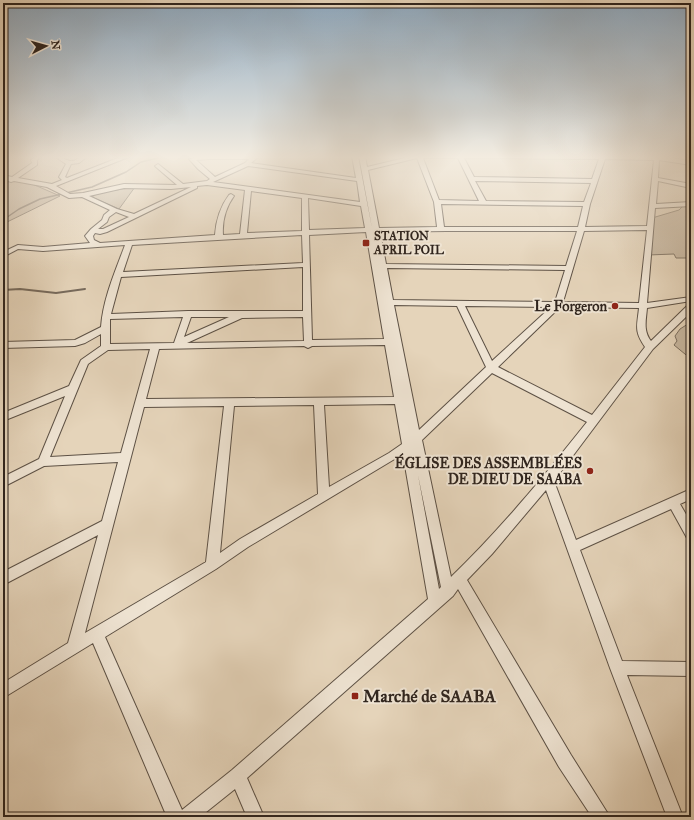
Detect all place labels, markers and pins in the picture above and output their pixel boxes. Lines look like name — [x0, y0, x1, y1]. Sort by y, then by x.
place label: STATION APRIL POIL — [373, 229, 444, 257]
marker: STATION APRIL POIL — [361, 238, 371, 248]
place label: Le Forgeron — [534, 298, 607, 316]
marker: Le Forgeron — [610, 301, 620, 311]
place label: ÉGLISE DES ASSEMBLÉES DE DIEU DE SAABA — [395, 453, 583, 488]
marker: ÉGLISE DES ASSEMBLÉES DE DIEU DE SAABA — [585, 466, 595, 476]
place label: Marché de SAABA — [363, 686, 496, 707]
marker: Marché de SAABA — [350, 691, 360, 701]

